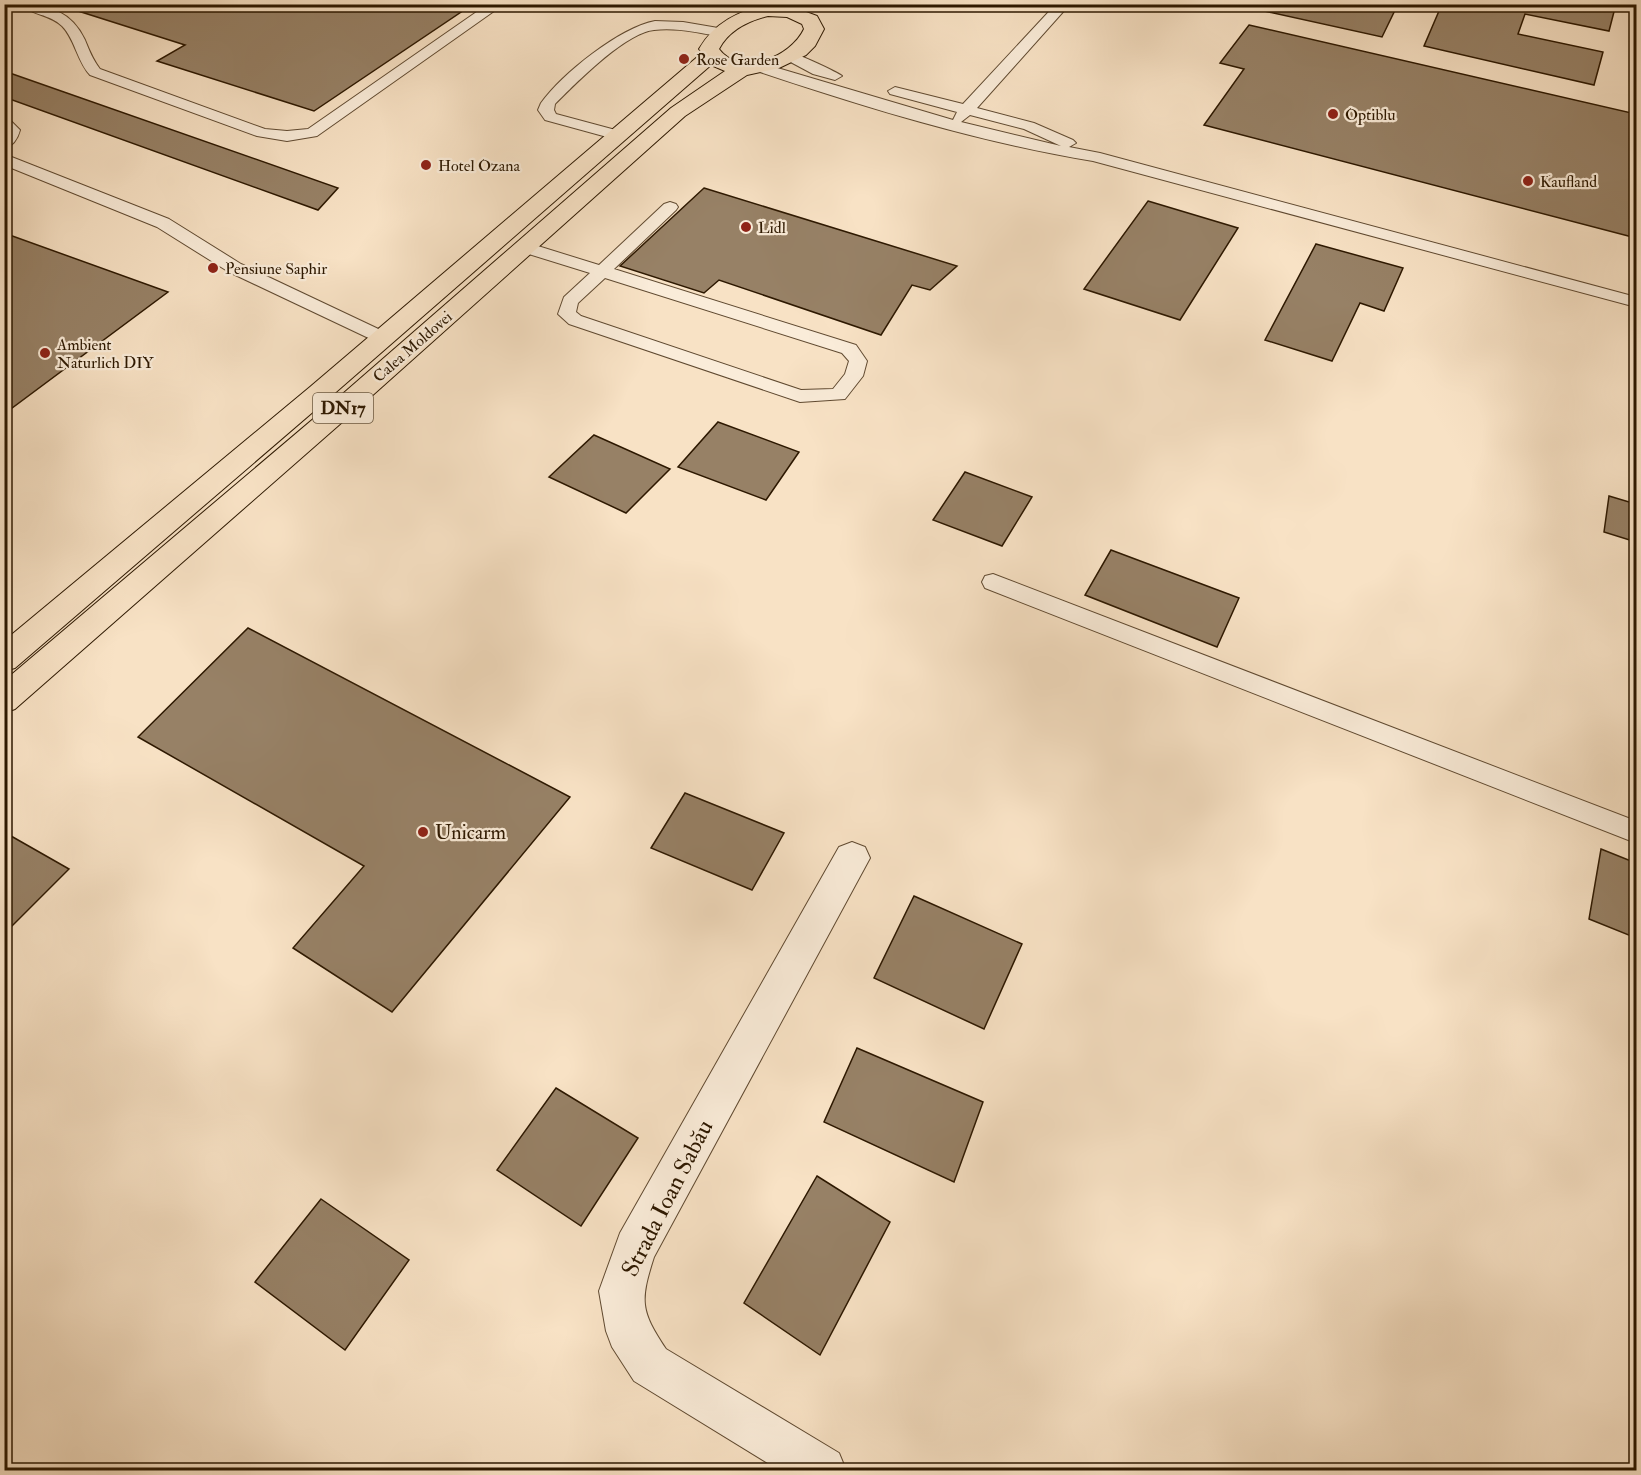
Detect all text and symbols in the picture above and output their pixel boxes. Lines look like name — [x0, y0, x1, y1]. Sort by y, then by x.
place label: Rose Garden — [696, 50, 779, 70]
marker: Rose Garden — [677, 52, 691, 66]
place label: Optiblu — [1345, 105, 1396, 126]
marker: Optiblu — [1326, 107, 1340, 121]
place label: Hotel Ozana — [438, 156, 521, 176]
marker: Hotel Ozana — [419, 158, 433, 172]
place label: Kaufland — [1540, 172, 1597, 192]
marker: Kaufland — [1521, 174, 1535, 188]
place label: Lidl — [758, 218, 786, 238]
marker: Lidl — [739, 220, 753, 234]
place label: Pensiune Saphir — [225, 259, 327, 280]
marker: Pensiune Saphir — [206, 261, 220, 275]
street label: Calea Moldovei — [369, 307, 457, 387]
place label: Ambient Naturlich DIY — [56, 335, 155, 373]
marker: Ambient Naturlich DIY — [38, 346, 52, 360]
road number: DN17 — [313, 393, 373, 423]
place label: Unicarm — [435, 820, 507, 845]
marker: Unicarm — [416, 825, 430, 839]
street label: Strada Ioan Sabău — [615, 1114, 720, 1282]

